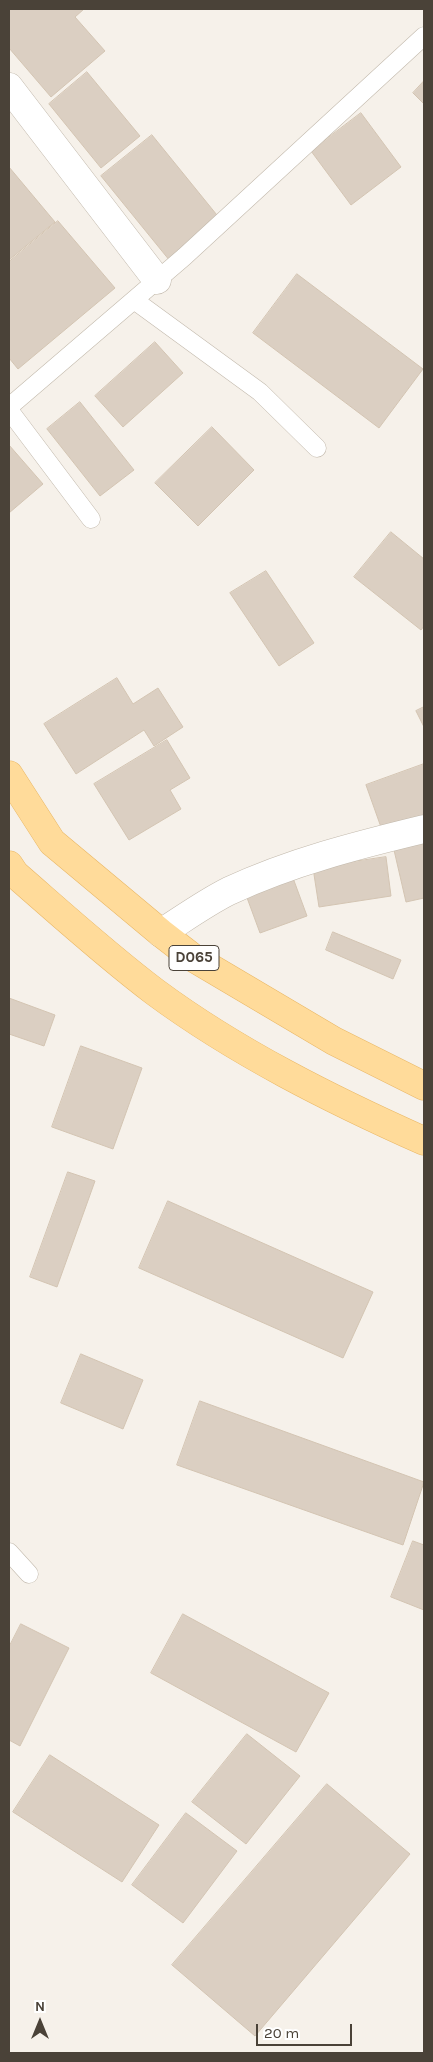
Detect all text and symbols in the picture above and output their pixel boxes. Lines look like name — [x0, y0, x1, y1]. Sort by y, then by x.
road number: D065 — [169, 946, 219, 970]
north arrow — [15, 1997, 65, 2047]
text: N — [35, 1998, 45, 2015]
scale bar — [258, 2014, 354, 2046]
text: 20 m — [264, 2024, 299, 2042]

